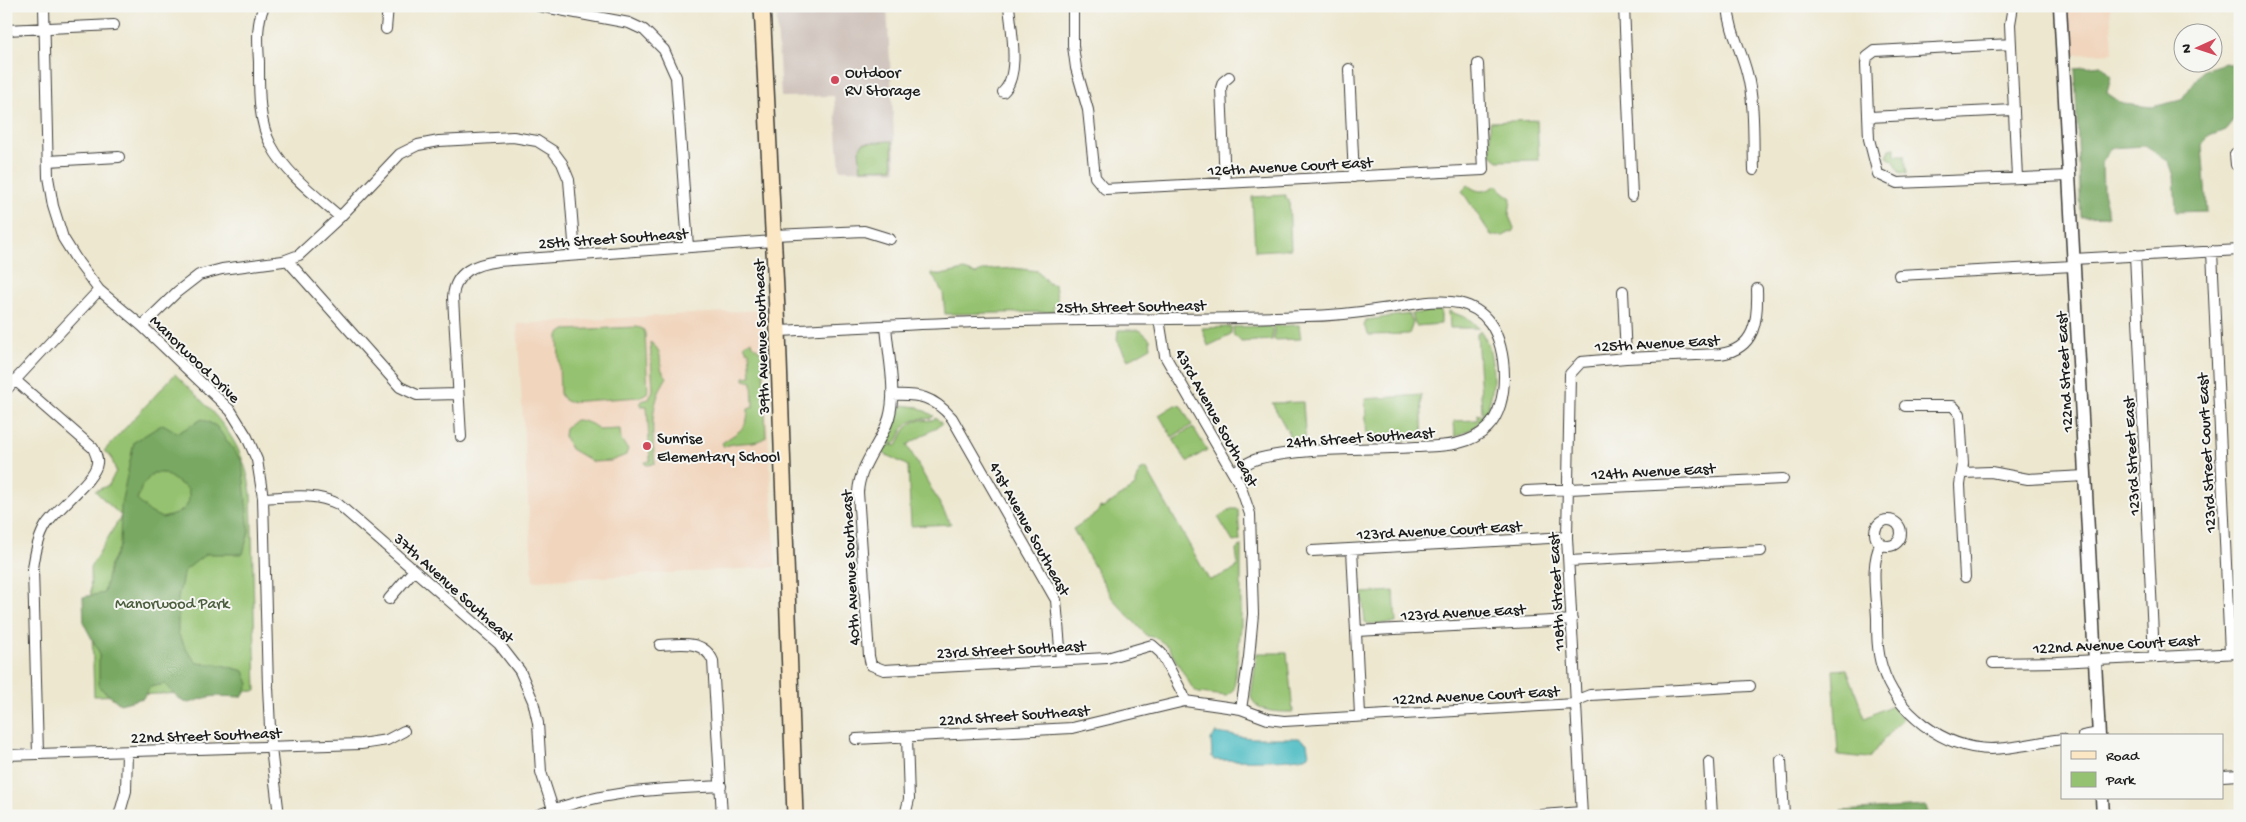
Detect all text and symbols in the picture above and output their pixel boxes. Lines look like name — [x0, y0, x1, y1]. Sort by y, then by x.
north arrow — [2174, 22, 2224, 72]
text: N — [2179, 44, 2196, 54]
place label: Outdoor RV Storage — [845, 65, 921, 102]
marker: Outdoor RV Storage — [829, 74, 841, 86]
street label: 126th Avenue Court East — [1206, 155, 1375, 182]
street label: 25th Street Southeast — [538, 226, 690, 255]
street label: 39th Avenue Southeast — [751, 258, 776, 416]
street label: 25th Street Southeast — [1056, 298, 1207, 319]
street label: 122nd Street East — [2054, 310, 2079, 434]
street label: Manorwood Drive — [144, 312, 243, 409]
street label: 125th Avenue East — [1593, 333, 1721, 358]
street label: 43rd Avenue Southeast — [1169, 347, 1261, 492]
street label: 123rd Street Court East — [2195, 371, 2222, 534]
street label: 123rd Street East — [2121, 394, 2146, 517]
street label: 24th Street Southeast — [1285, 425, 1437, 454]
place label: Sunrise Elementary School — [657, 431, 780, 468]
marker: Sunrise Elementary School — [641, 440, 653, 452]
street label: 41st Avenue Southeast — [983, 459, 1073, 601]
street label: 124th Avenue East — [1590, 461, 1717, 486]
street label: 40th Avenue Southeast — [839, 488, 866, 646]
street label: 123rd Avenue Court East — [1355, 519, 1524, 546]
street label: 37th Avenue Southeast — [388, 530, 518, 650]
street label: 118th Street East — [1546, 531, 1571, 652]
park label: Manorwood Park — [115, 596, 231, 615]
street label: 123rd Avenue East — [1399, 602, 1527, 627]
street label: 122nd Avenue Court East — [2032, 633, 2201, 660]
street label: 23rd Street Southeast — [936, 638, 1088, 665]
street label: 122nd Avenue Court East — [1392, 684, 1561, 711]
street label: 22nd Street Southeast — [938, 703, 1092, 732]
street label: 22nd Street Southeast — [130, 725, 283, 750]
legend — [2061, 734, 2224, 800]
text: Road — [2106, 748, 2140, 766]
text: Park — [2105, 772, 2136, 790]

